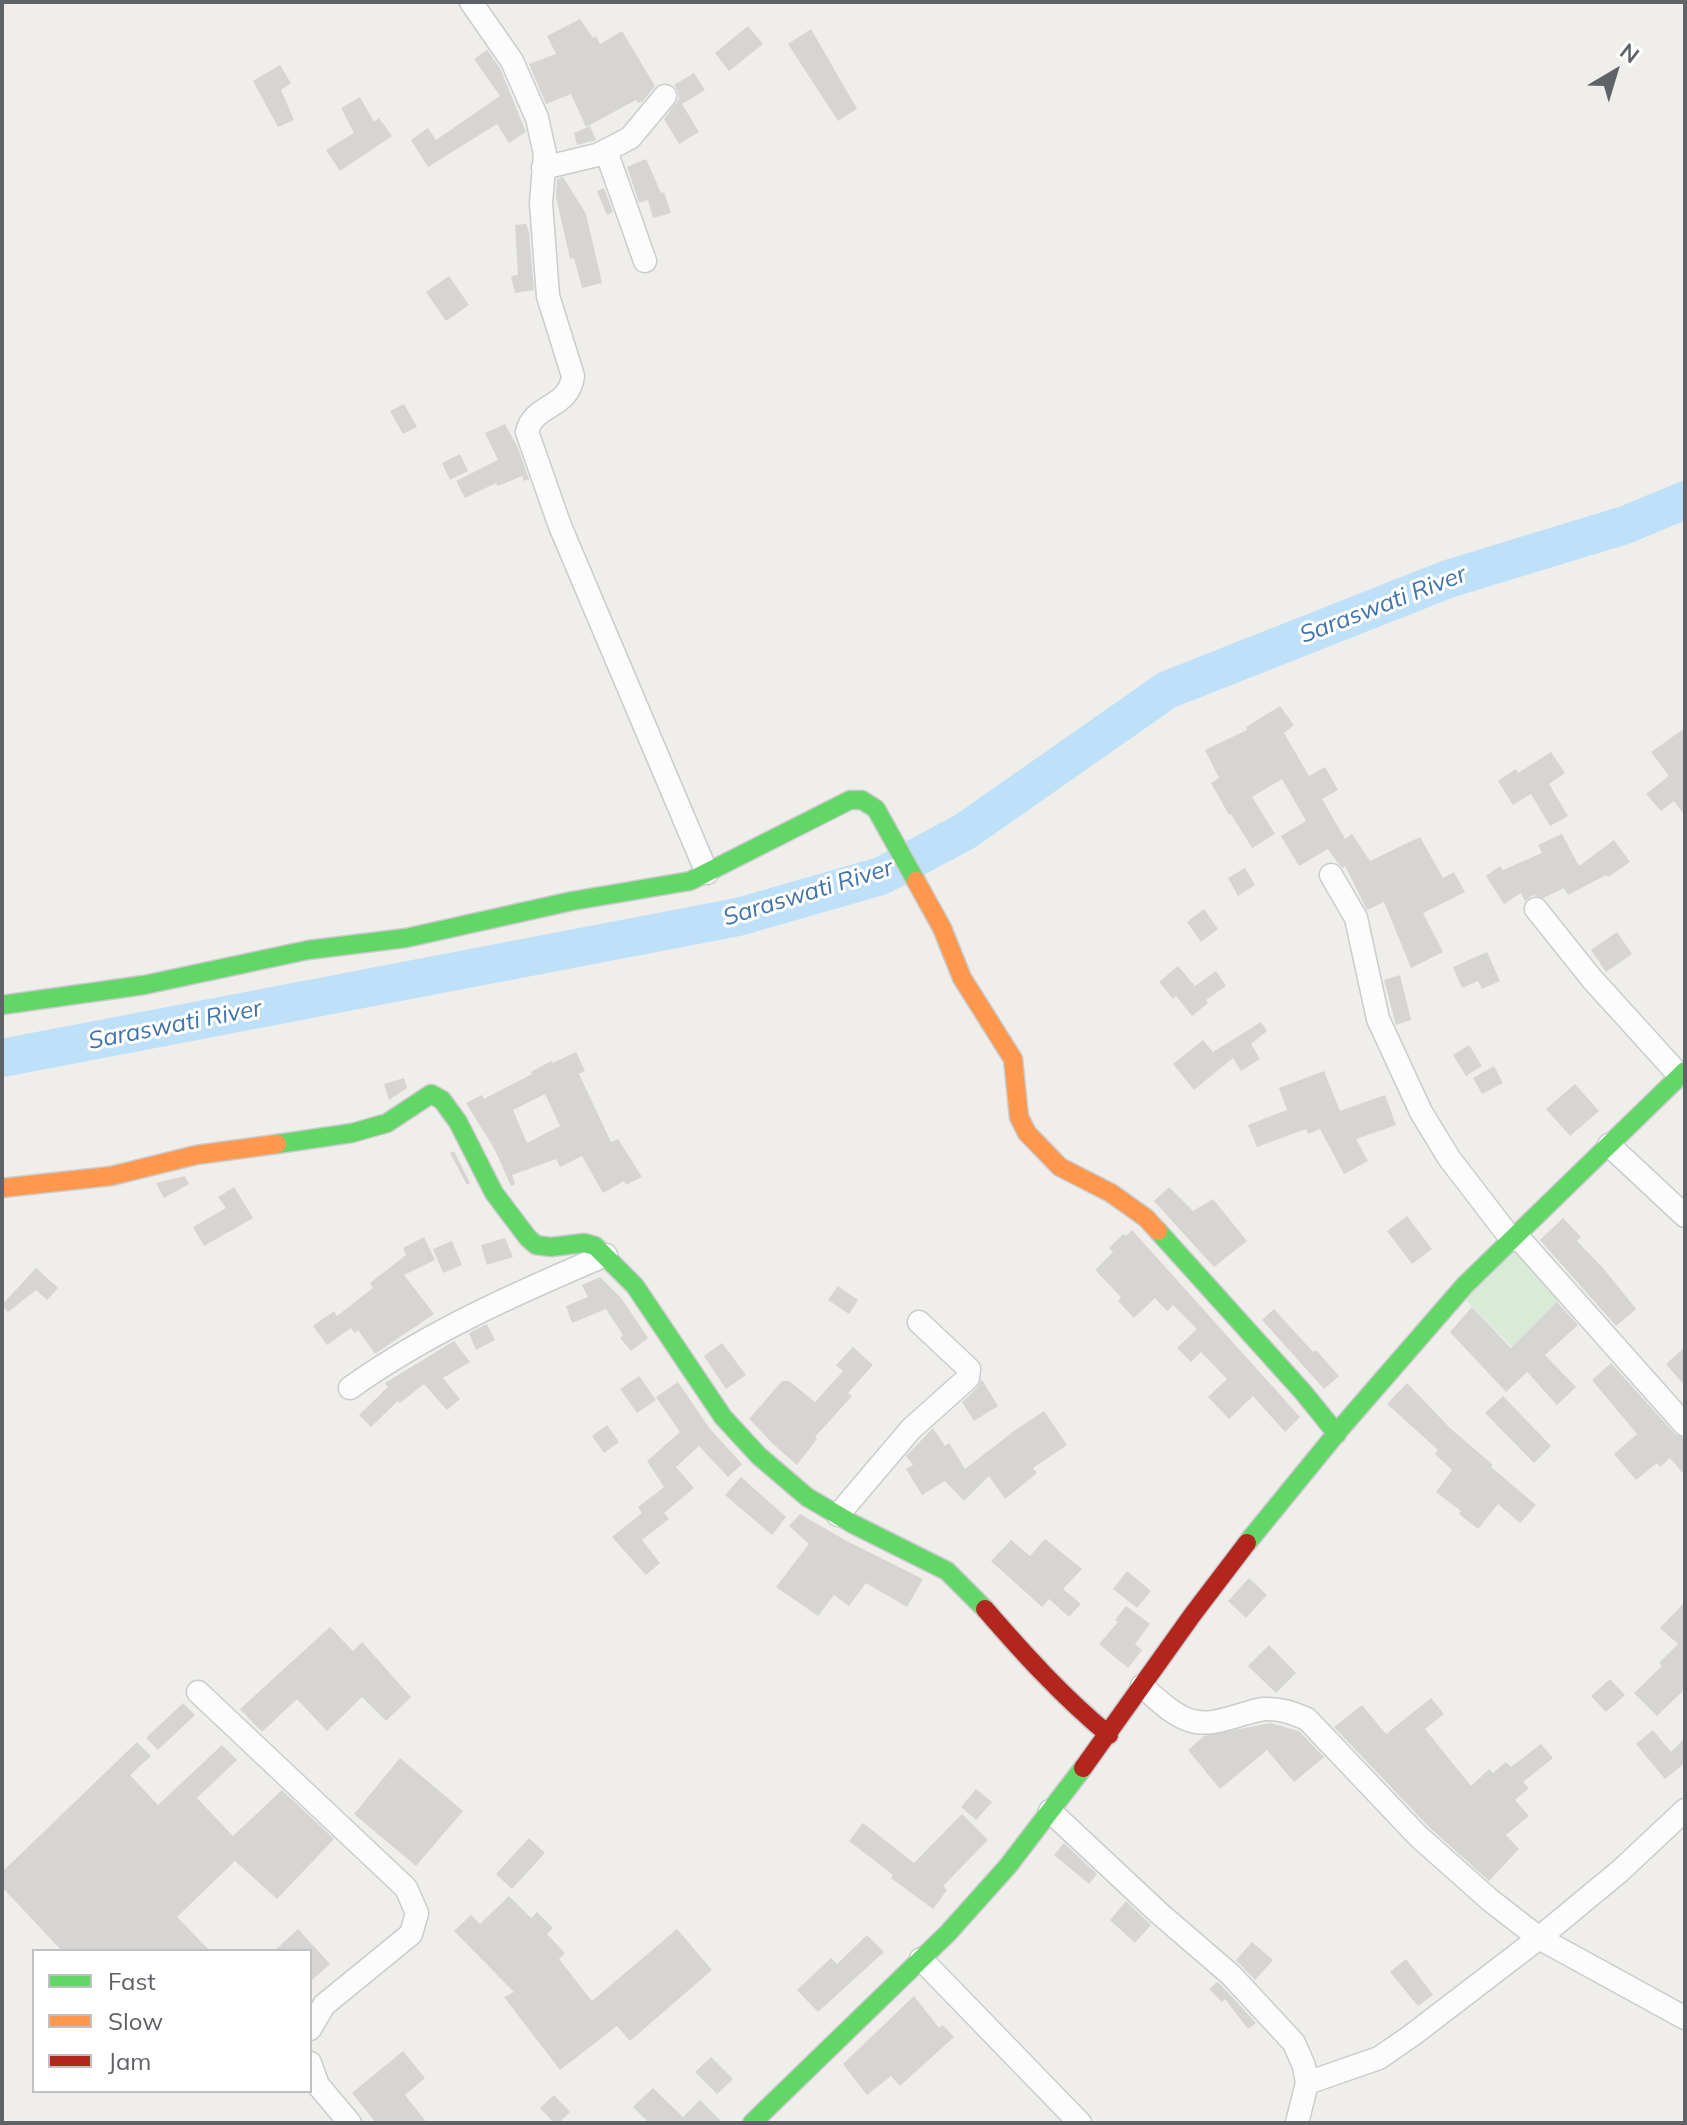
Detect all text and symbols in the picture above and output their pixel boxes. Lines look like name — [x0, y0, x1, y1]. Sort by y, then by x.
north arrow — [1575, 32, 1655, 112]
text: N — [1615, 37, 1645, 69]
water label: Saraswati River — [1296, 560, 1470, 650]
water label: Saraswati River — [720, 853, 896, 933]
water label: Saraswati River — [86, 994, 264, 1056]
legend — [32, 1949, 312, 2093]
text: Fast — [108, 1966, 156, 1996]
text: Slow — [108, 2006, 163, 2036]
text: Jam — [108, 2046, 151, 2076]

